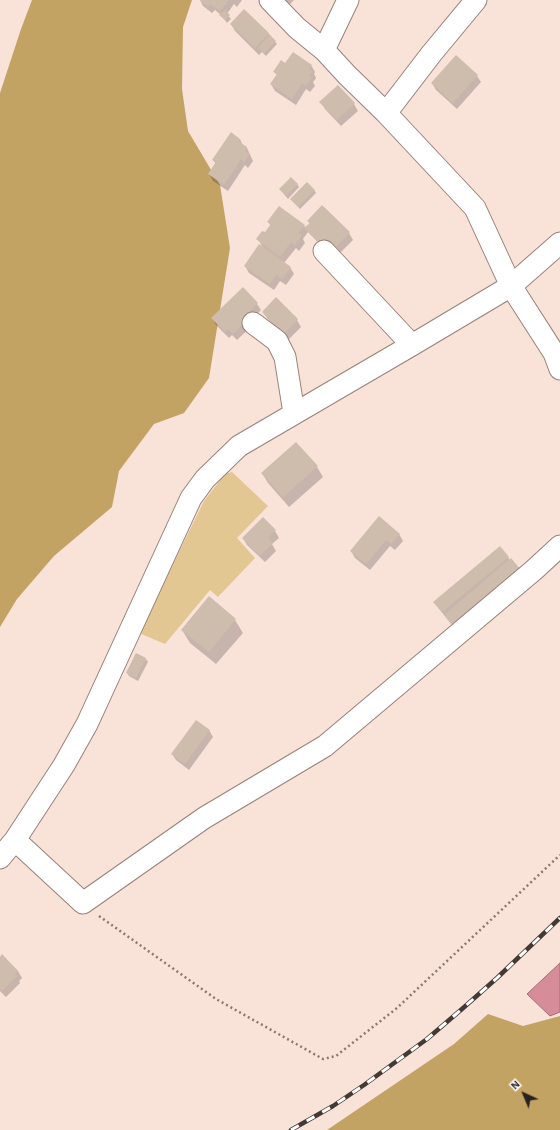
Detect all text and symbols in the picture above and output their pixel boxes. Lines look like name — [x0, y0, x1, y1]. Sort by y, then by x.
north arrow — [504, 1074, 544, 1114]
text: N — [509, 1078, 522, 1092]

